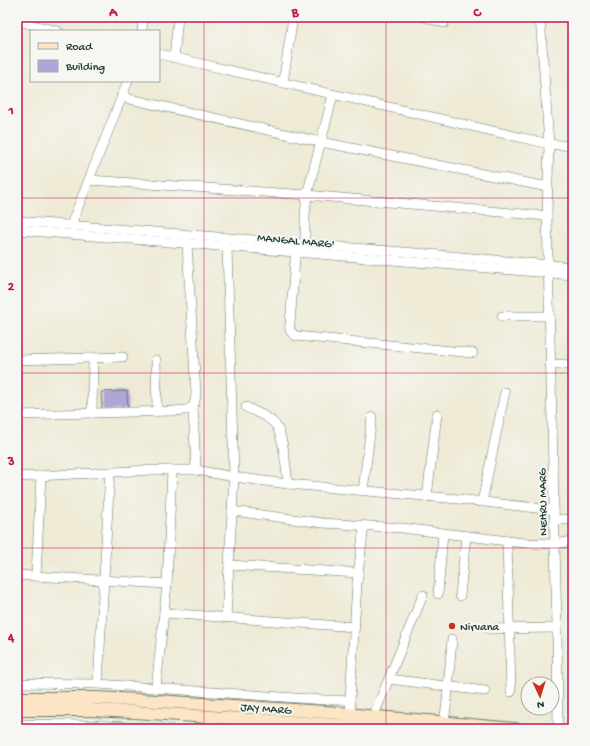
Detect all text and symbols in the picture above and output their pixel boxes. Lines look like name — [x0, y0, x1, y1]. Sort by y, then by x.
text: A — [108, 6, 118, 21]
text: B — [291, 6, 300, 21]
text: C — [472, 6, 482, 21]
legend — [30, 30, 160, 82]
text: Road — [66, 41, 93, 55]
text: Building — [65, 61, 105, 75]
text: 1 — [7, 104, 14, 119]
street label: MANGAL MARG' — [257, 232, 335, 252]
text: 2 — [8, 280, 15, 295]
text: 3 — [7, 455, 15, 470]
street label: NEHRU MARG — [536, 468, 552, 536]
marker: Nirvana — [447, 621, 457, 631]
place label: Nirvana — [460, 621, 499, 635]
text: 4 — [7, 631, 15, 646]
north arrow — [520, 676, 560, 716]
text: N — [537, 698, 545, 710]
street label: JAY MARG — [240, 701, 292, 719]

